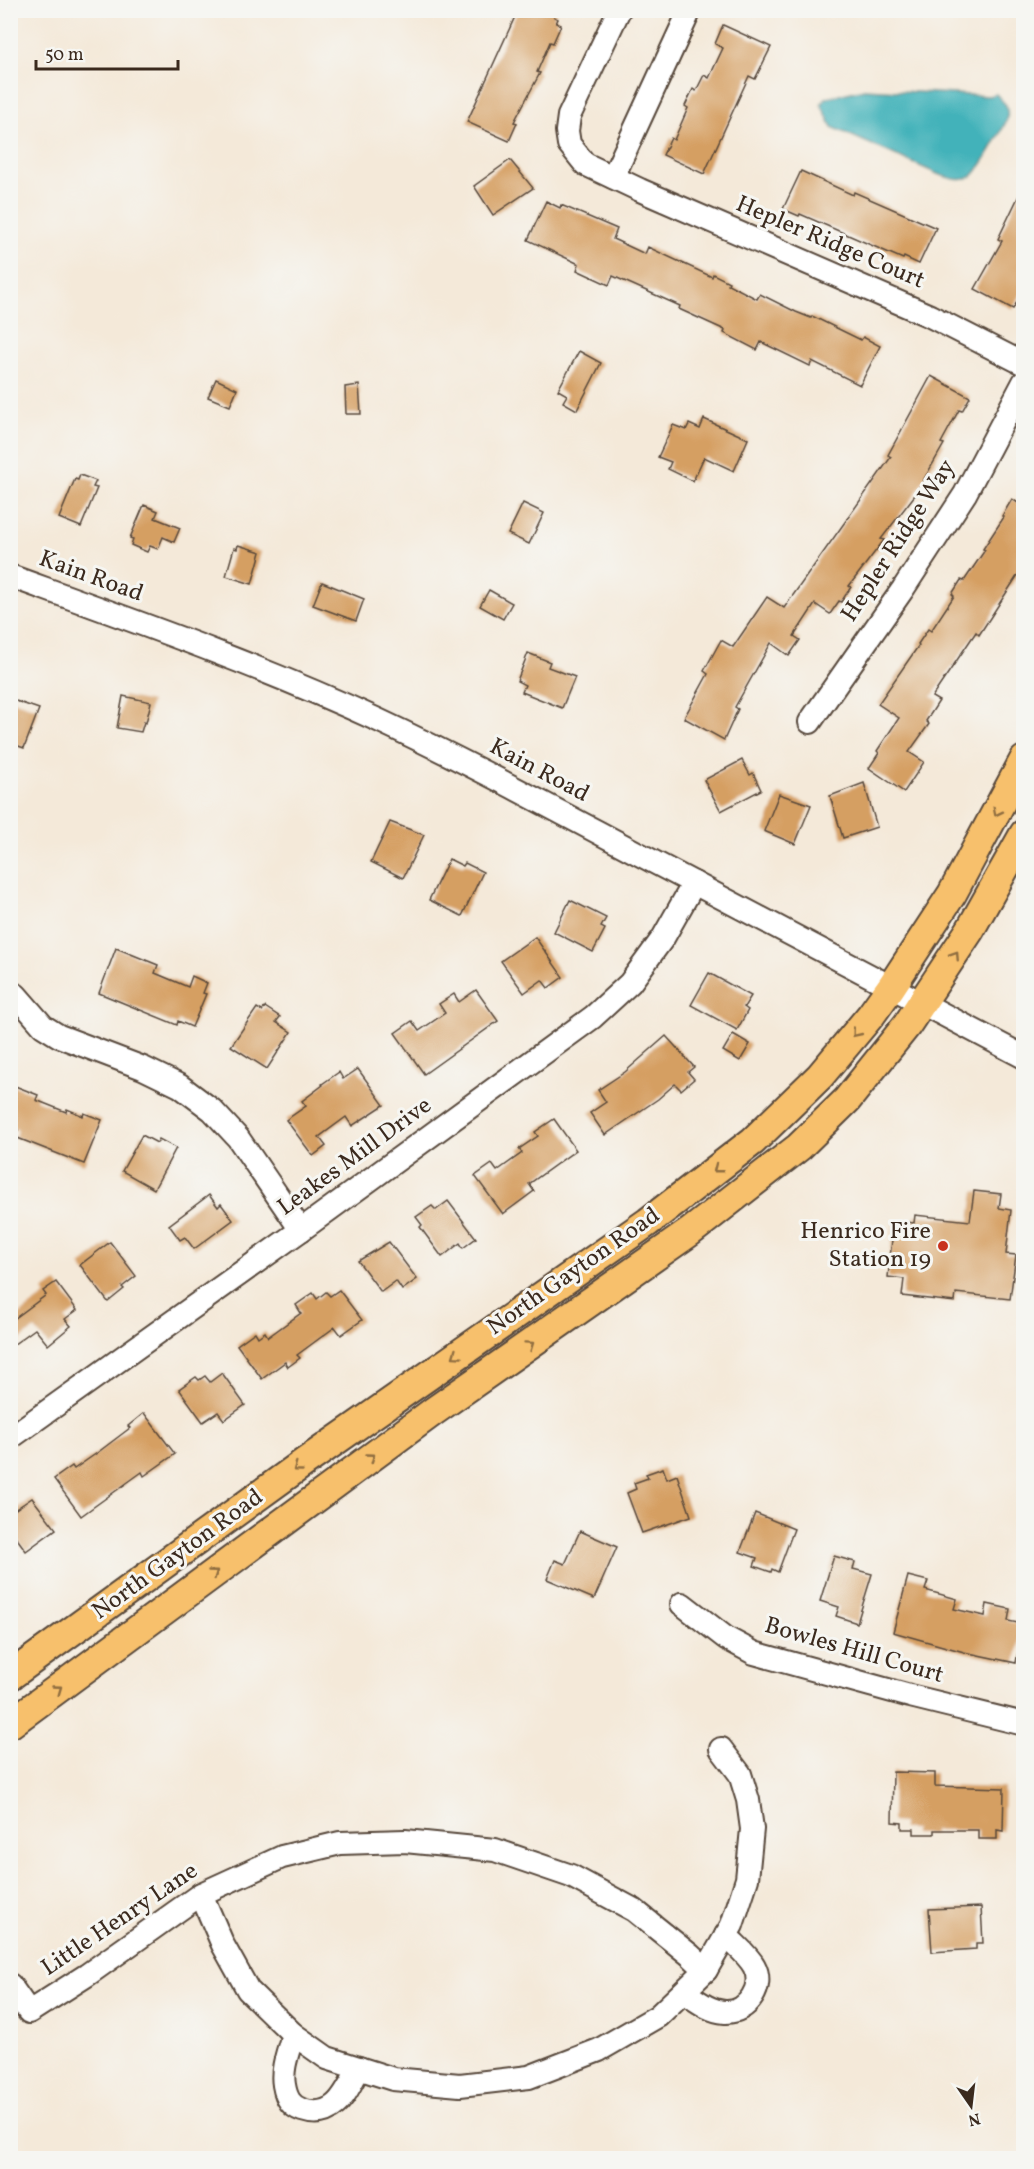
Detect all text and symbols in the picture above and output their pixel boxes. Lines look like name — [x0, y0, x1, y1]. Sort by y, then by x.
scale bar — [36, 33, 178, 71]
text: 50 m — [45, 43, 84, 68]
street label: Hepler Ridge Court — [730, 188, 930, 298]
street label: Hepler Ridge Way — [834, 453, 964, 629]
street label: Kain Road — [34, 542, 148, 612]
street label: Kain Road — [483, 730, 595, 812]
one-way arrow — [992, 805, 1004, 816]
one-way arrow — [948, 950, 959, 961]
one-way arrow — [852, 1026, 863, 1037]
street label: Leakes Mill Drive — [271, 1089, 439, 1225]
one-way arrow — [713, 1162, 724, 1173]
street label: North Gayton Road — [481, 1200, 667, 1344]
place label: Henrico Fire Station 19 — [800, 1215, 931, 1277]
marker: Henrico Fire Station 19 — [936, 1239, 950, 1253]
one-way arrow — [524, 1341, 535, 1352]
one-way arrow — [451, 1348, 462, 1359]
one-way arrow — [365, 1454, 376, 1465]
one-way arrow — [292, 1461, 303, 1472]
street label: North Gayton Road — [85, 1481, 271, 1629]
one-way arrow — [208, 1569, 219, 1580]
street label: Bowles Hill Court — [761, 1609, 947, 1693]
one-way arrow — [51, 1685, 62, 1696]
street label: Little Henry Lane — [35, 1855, 205, 1985]
north arrow — [941, 2076, 1001, 2136]
text: N — [965, 2107, 982, 2131]

